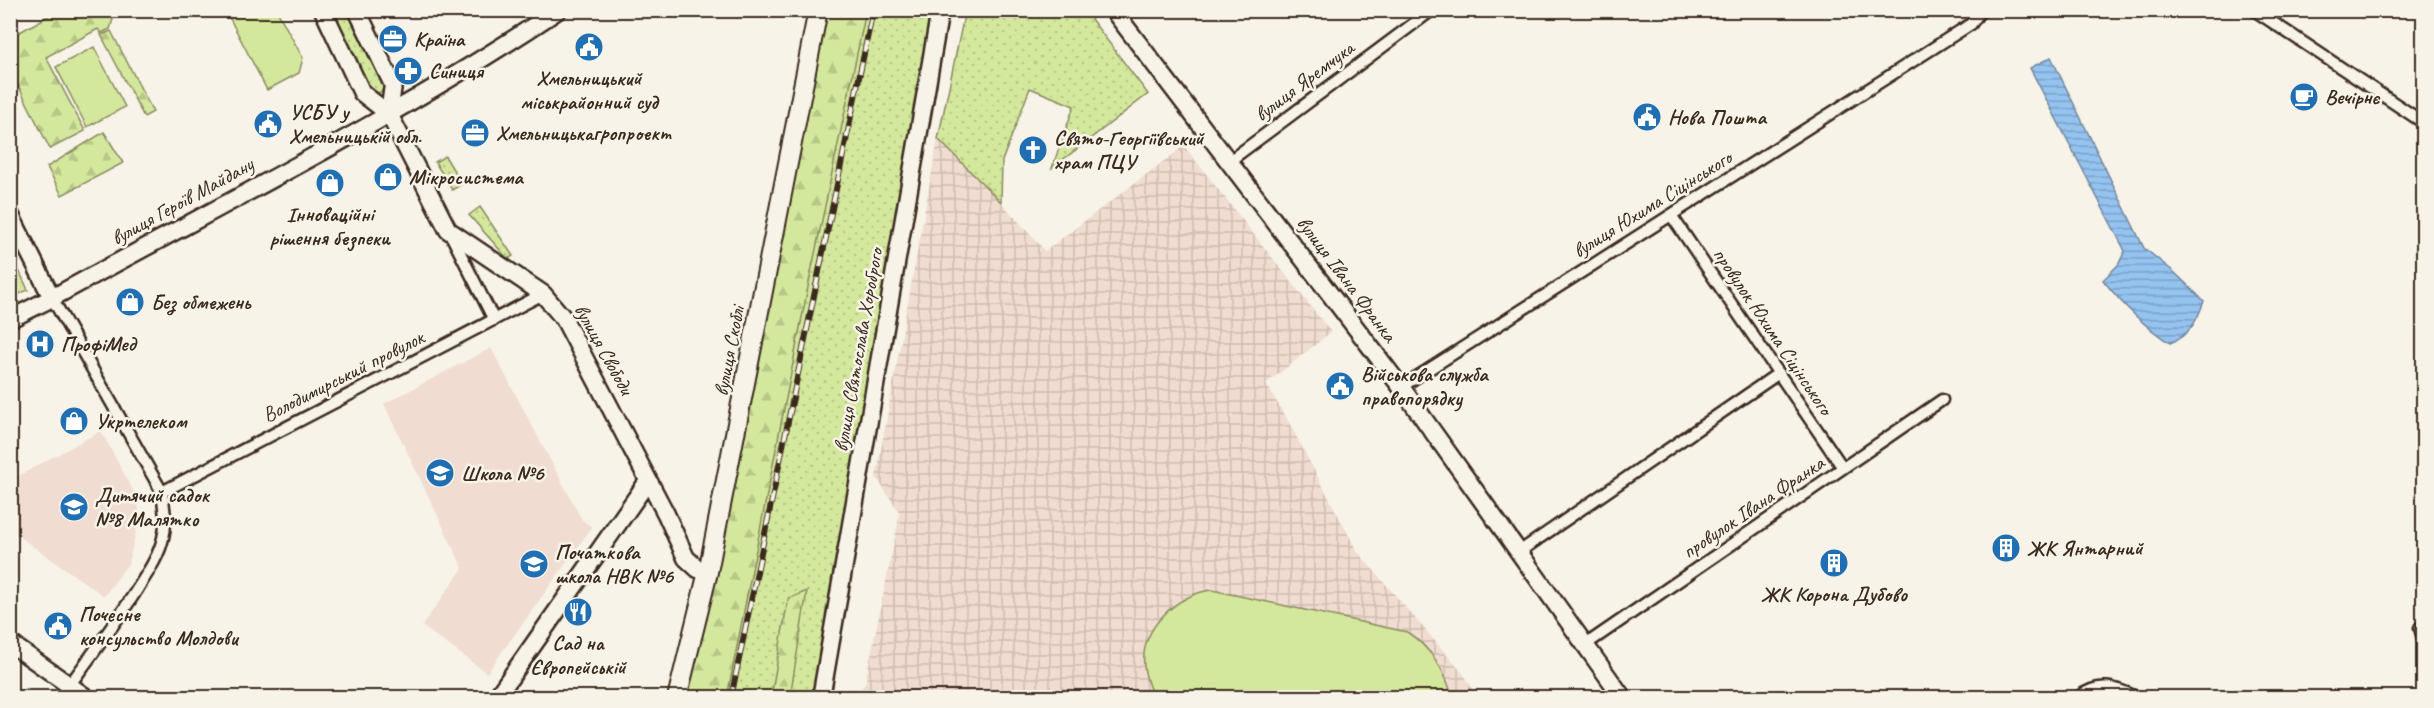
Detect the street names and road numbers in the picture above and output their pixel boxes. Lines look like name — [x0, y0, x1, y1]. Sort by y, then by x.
street label: вулиця Яремчука — [1249, 34, 1361, 127]
street label: вулиця Юхима Сіцінського — [1568, 143, 1739, 263]
street label: вулиця Героїв Майдану — [106, 150, 259, 251]
street label: вулиця Івана Франка — [1291, 211, 1404, 349]
street label: провулок Юхима Сіцінського — [1707, 242, 1840, 422]
street label: вулиця Святослава Хороброго — [827, 244, 889, 454]
street label: вулиця Свободи — [568, 299, 641, 401]
street label: вулиця Скоблі — [708, 301, 751, 398]
street label: Володимирський провулок — [258, 323, 430, 428]
street label: провулок Івана Франка — [1677, 449, 1831, 564]

